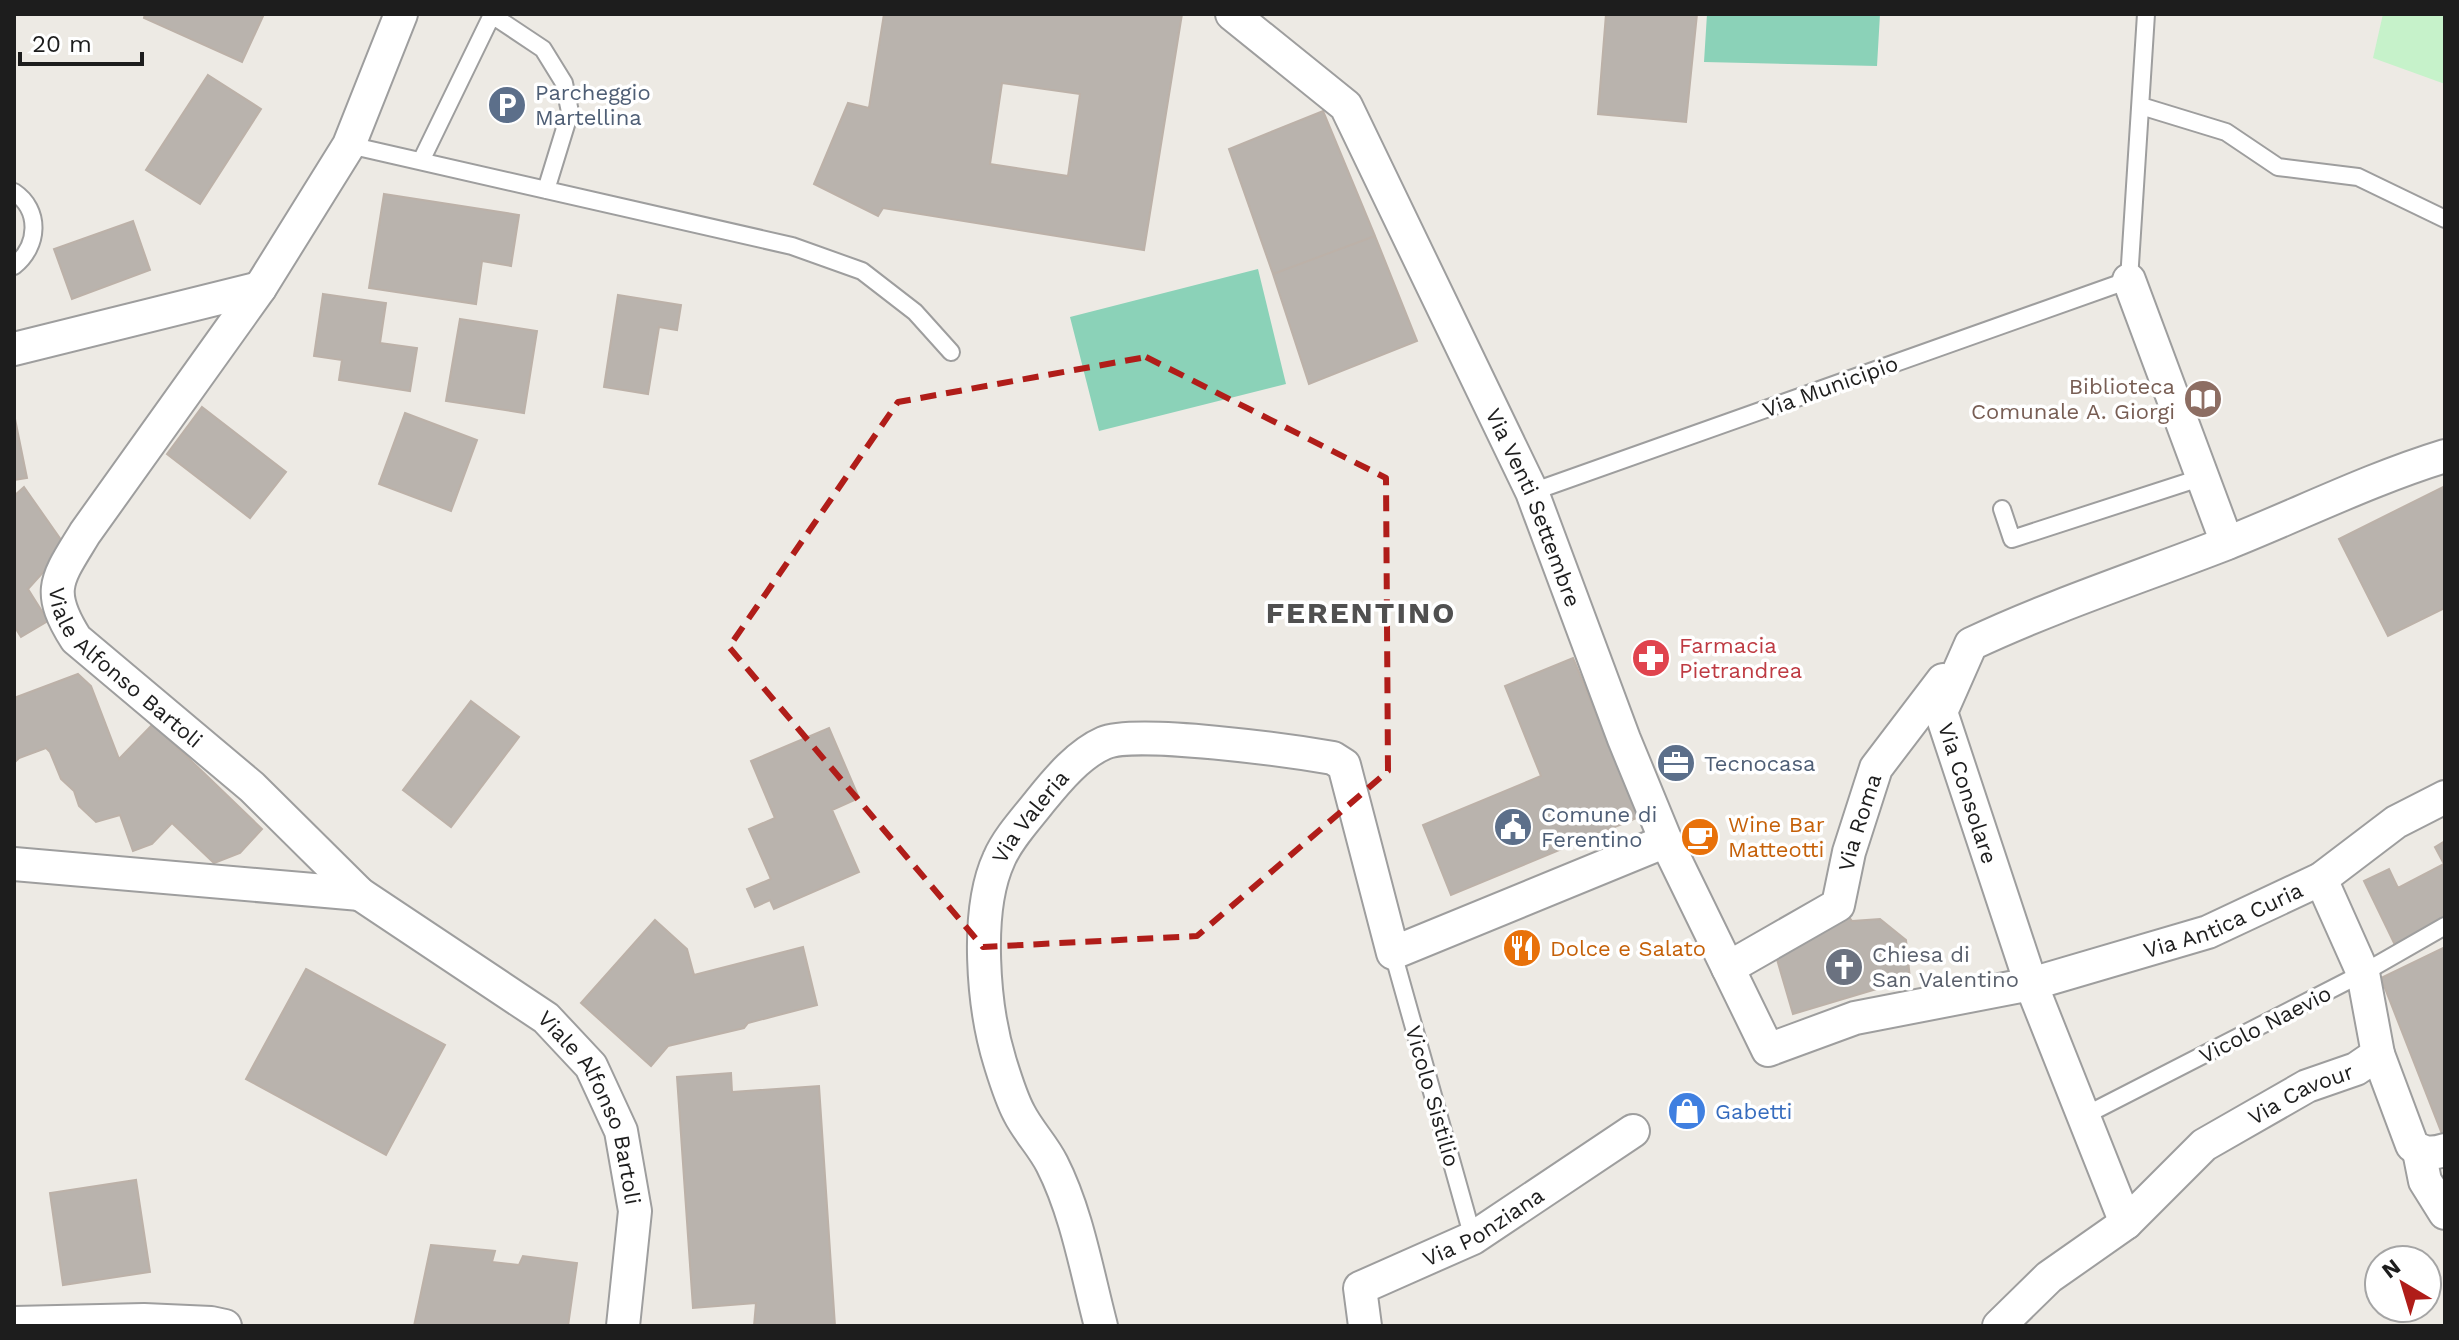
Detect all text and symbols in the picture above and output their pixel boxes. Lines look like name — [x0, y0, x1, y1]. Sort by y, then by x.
scale bar — [20, 16, 142, 66]
text: 20 m — [32, 30, 92, 58]
place label: Parcheggio Martellina — [535, 80, 651, 130]
parking icon: Parcheggio Martellina — [486, 84, 528, 126]
street label: Via Municipio — [1759, 350, 1901, 423]
place label: Biblioteca Comunale A. Giorgi — [1971, 374, 2175, 424]
library icon: Biblioteca Comunale A. Giorgi — [2182, 378, 2224, 420]
street label: Via Venti Settembre — [1481, 404, 1586, 611]
street label: Viale Alfonso Bartoli — [44, 587, 207, 753]
district label: FERENTINO — [1266, 595, 1456, 630]
place label: Farmacia Pietrandrea — [1679, 633, 1802, 683]
pharmacy icon: Farmacia Pietrandrea — [1630, 637, 1672, 679]
street label: Via Consolare — [1933, 720, 2002, 867]
office icon: Tecnocasa — [1655, 742, 1697, 784]
place label: Tecnocasa — [1704, 751, 1816, 776]
street label: Via Valeria — [987, 765, 1074, 867]
street label: Via Roma — [1833, 771, 1886, 873]
place label: Comune di Ferentino — [1541, 802, 1657, 852]
public building icon: Comune di Ferentino — [1492, 806, 1534, 848]
place label: Wine Bar Matteotti — [1728, 812, 1825, 862]
cafe icon: Wine Bar Matteotti — [1679, 816, 1721, 858]
street label: Via Antica Curia — [2141, 877, 2307, 963]
restaurant icon: Dolce e Salato — [1501, 927, 1543, 969]
place label: Dolce e Salato — [1550, 936, 1706, 961]
place label: Chiesa di San Valentino — [1872, 942, 2019, 992]
church icon: Chiesa di San Valentino — [1823, 946, 1865, 988]
street label: Vicolo Naevio — [2195, 981, 2335, 1068]
street label: Viale Alfonso Bartoli — [533, 1006, 646, 1207]
street label: Vicolo Sistilio — [1400, 1023, 1465, 1169]
street label: Via Cavour — [2244, 1059, 2357, 1130]
shop icon: Gabetti — [1666, 1090, 1708, 1132]
place label: Gabetti — [1715, 1099, 1792, 1124]
street label: Via Ponziana — [1419, 1182, 1548, 1272]
north arrow — [2363, 1244, 2443, 1324]
text: N — [2377, 1254, 2405, 1284]

